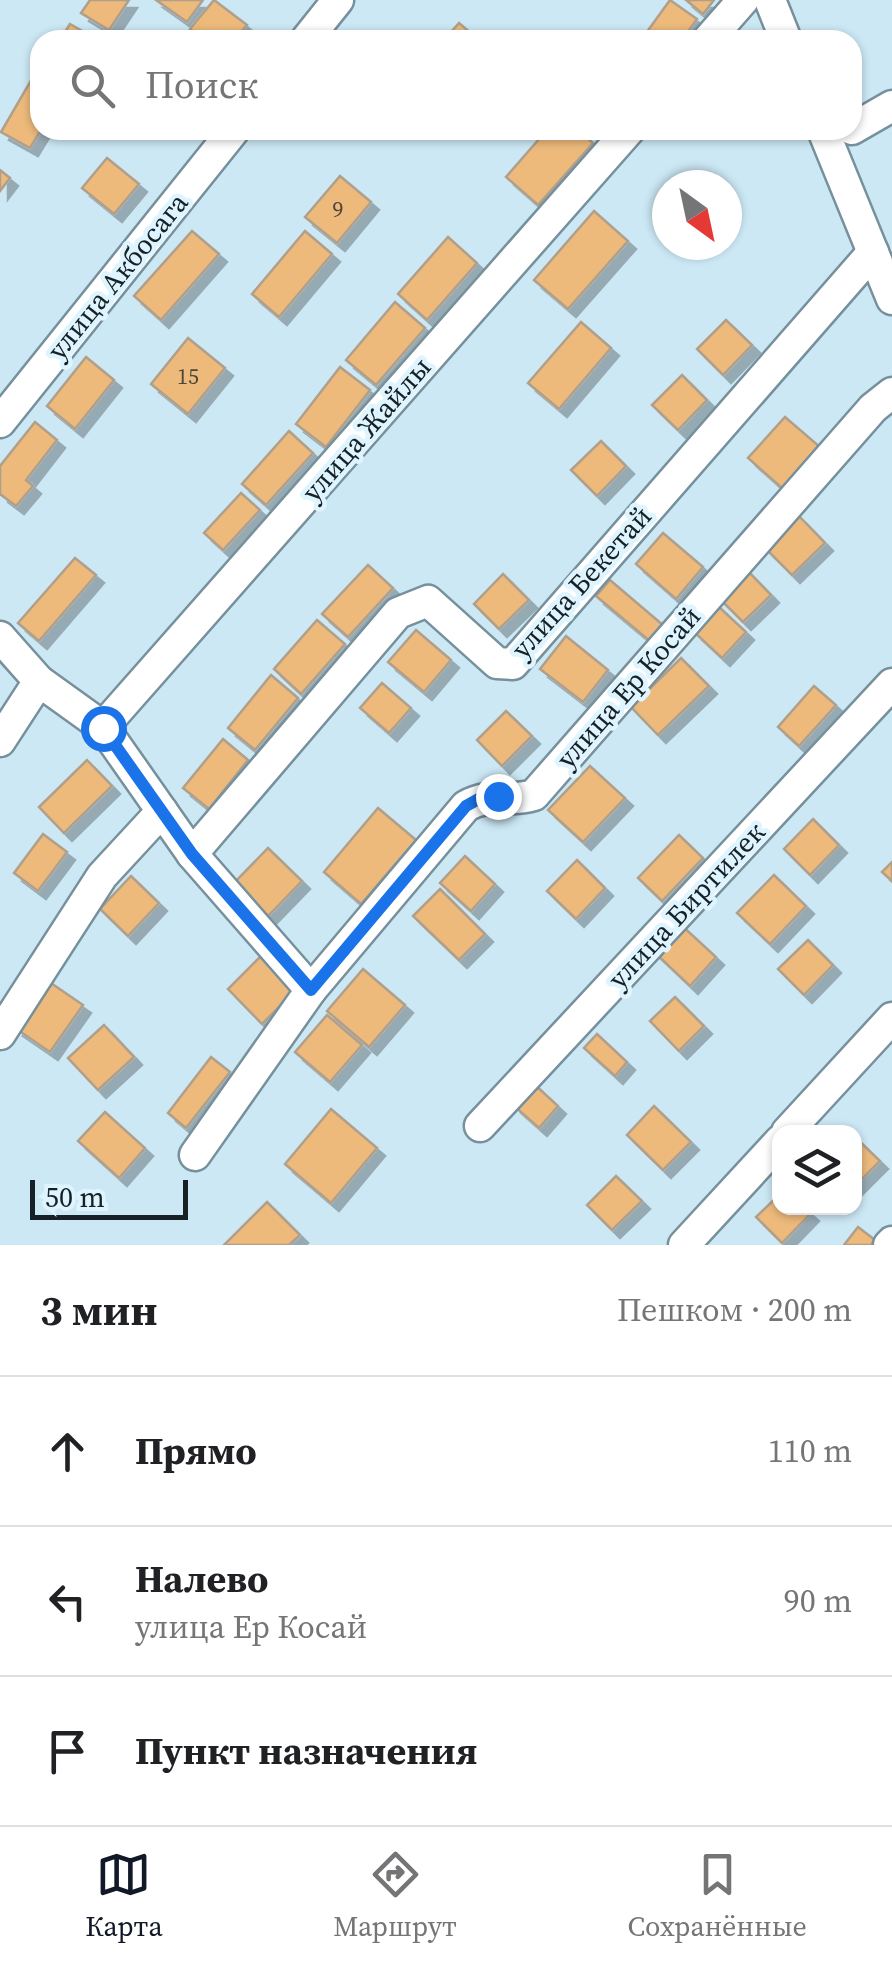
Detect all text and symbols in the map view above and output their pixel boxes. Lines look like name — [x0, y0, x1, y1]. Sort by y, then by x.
search box — [30, 30, 862, 140]
icon: search — [65, 58, 120, 113]
text: Поиск — [145, 59, 258, 111]
north arrow — [652, 170, 742, 260]
street label: улица Акбосага — [38, 184, 197, 367]
house number: 9 — [332, 194, 344, 224]
street label: улица Жайлы — [293, 349, 439, 509]
house number: 15 — [177, 361, 199, 391]
street label: улица Бекетай — [502, 498, 660, 666]
street label: улица Ер Косай — [547, 598, 709, 776]
route start — [81, 706, 127, 752]
route end — [476, 774, 522, 820]
street label: улица Биртилек — [599, 813, 774, 997]
map controls — [772, 1125, 862, 1215]
button: layers — [772, 1125, 862, 1215]
scale bar — [30, 1175, 188, 1220]
text: 50 m — [45, 1178, 105, 1216]
text: 3 мин — [40, 1281, 157, 1339]
text: Пешком · 200 m — [617, 1288, 852, 1332]
icon: ahead — [40, 1424, 95, 1479]
text: Прямо — [135, 1425, 257, 1477]
text: 110 m — [768, 1429, 852, 1473]
text: Налево — [135, 1553, 269, 1605]
icon: left — [40, 1574, 95, 1629]
text: 90 m — [784, 1579, 852, 1623]
text: улица Ер Косай — [135, 1605, 367, 1649]
icon: arrive — [40, 1724, 95, 1779]
text: Пункт назначения — [135, 1725, 477, 1777]
tab: Карта — [85, 1847, 163, 1945]
tab: Маршрут — [333, 1847, 457, 1945]
tab: Сохранённые — [627, 1847, 807, 1945]

